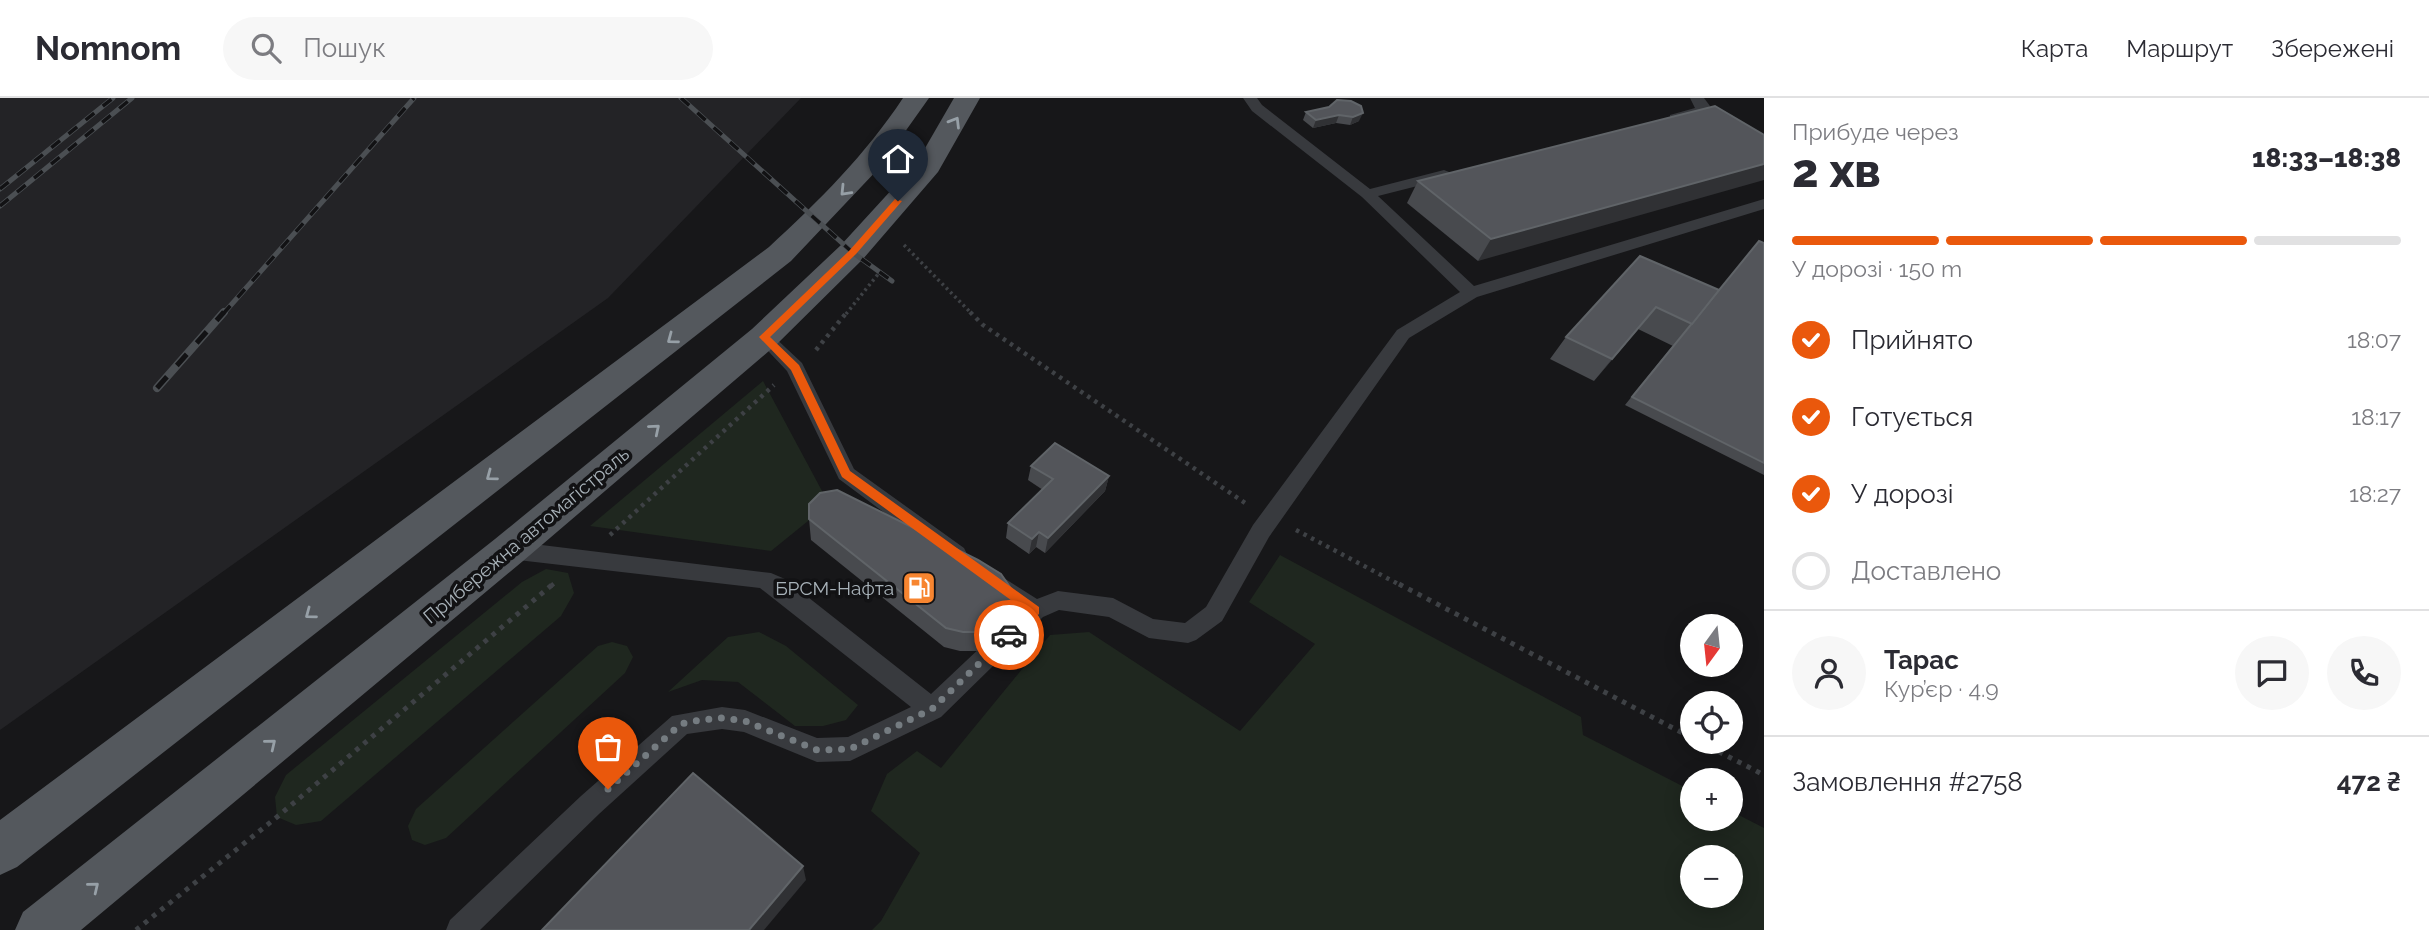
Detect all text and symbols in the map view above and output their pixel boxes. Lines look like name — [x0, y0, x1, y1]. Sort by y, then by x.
search box — [223, 17, 713, 80]
text: Nomnom — [35, 29, 181, 68]
icon: search — [247, 29, 285, 67]
text: Пошук — [303, 33, 386, 63]
text: Карта — [2021, 34, 2088, 63]
text: Маршрут — [2126, 34, 2233, 63]
text: Збережені — [2271, 34, 2394, 63]
one-way arrow — [947, 117, 960, 130]
text: Прибуде через — [1792, 118, 1959, 145]
pin — [868, 129, 928, 201]
icon: home — [879, 140, 917, 178]
text: 18:33–18:38 — [2252, 143, 2401, 173]
text: 2 хв — [1792, 144, 1881, 198]
one-way arrow — [840, 182, 853, 195]
text: У дорозі · 150 m — [1792, 255, 1962, 282]
icon: check — [1792, 321, 1830, 359]
text: Прийнято — [1851, 325, 1973, 355]
text: 18:07 — [2347, 326, 2401, 353]
one-way arrow — [668, 330, 680, 343]
icon: check — [1792, 398, 1830, 436]
text: Готується — [1851, 402, 1973, 432]
text: 18:17 — [2351, 403, 2401, 430]
one-way arrow — [647, 424, 659, 437]
street label: Прибережна автомагістраль — [419, 443, 633, 627]
one-way arrow — [487, 468, 499, 481]
icon: check — [1792, 475, 1830, 513]
text: У дорозі — [1851, 479, 1953, 509]
text: 18:27 — [2349, 480, 2401, 507]
text: Доставлено — [1851, 556, 2001, 586]
fuel station icon: БРСМ-Нафта — [900, 569, 938, 607]
place label: БРСМ-Нафта — [775, 577, 894, 599]
courier — [974, 600, 1044, 670]
one-way arrow — [305, 606, 318, 618]
north arrow — [1680, 614, 1743, 677]
map controls — [1680, 614, 1743, 908]
icon: car — [990, 616, 1028, 654]
button: person — [1792, 636, 1866, 710]
button: chat — [2235, 636, 2309, 710]
button: phone — [2327, 636, 2401, 710]
text: Тарас — [1884, 645, 1959, 675]
text: Кур’єр · 4.9 — [1884, 675, 1999, 702]
button: locate — [1680, 691, 1743, 754]
pin — [578, 717, 638, 789]
icon: bag — [589, 728, 627, 766]
one-way arrow — [262, 740, 275, 752]
text: Замовлення #2758 — [1792, 767, 2023, 797]
text: 472 ₴ — [2337, 767, 2401, 797]
button: + — [1680, 768, 1743, 831]
button: − — [1680, 845, 1743, 908]
one-way arrow — [85, 883, 98, 895]

